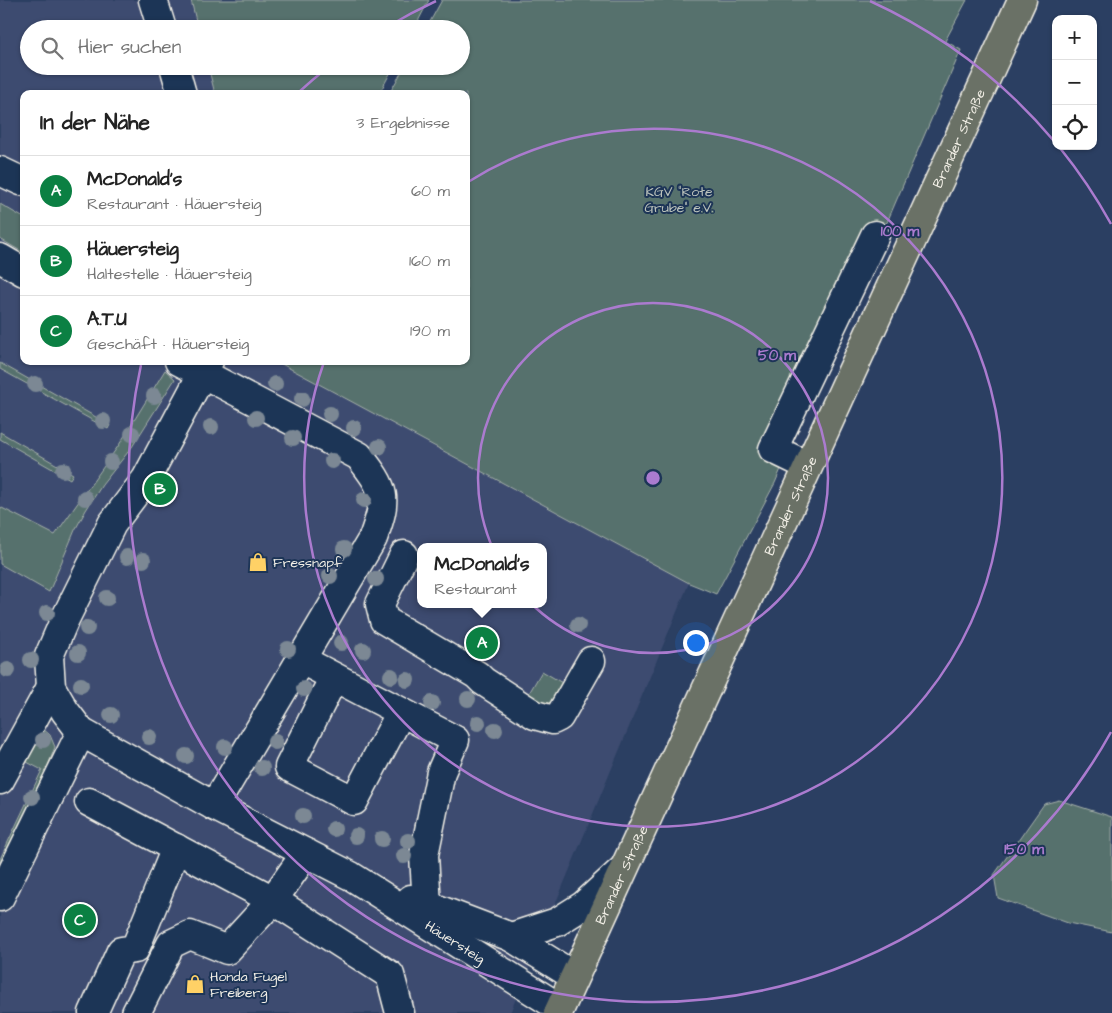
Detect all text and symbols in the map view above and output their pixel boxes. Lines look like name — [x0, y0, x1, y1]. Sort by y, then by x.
map controls — [1052, 15, 1097, 150]
button: + — [1052, 15, 1097, 60]
search box — [20, 20, 470, 75]
icon: search — [38, 34, 66, 62]
text: Hier suchen — [78, 34, 181, 61]
button: − — [1052, 60, 1097, 105]
street label: Brander Straße — [928, 86, 991, 192]
button: locate — [1052, 105, 1097, 150]
text: In der Nähe — [40, 108, 150, 137]
text: 3 Ergebnisse — [356, 112, 450, 134]
text: McDonald's — [87, 166, 182, 193]
text: A — [51, 180, 61, 202]
text: 60 m — [411, 180, 450, 202]
park label: KGV "Rote Grube" e.V. — [644, 182, 714, 218]
text: Restaurant · Häuersteig — [87, 193, 262, 215]
text: 100 m — [881, 221, 920, 242]
text: Häuersteig — [87, 236, 179, 263]
text: B — [50, 250, 62, 272]
text: 160 m — [409, 250, 450, 272]
text: Haltestelle · Häuersteig — [87, 263, 252, 285]
text: A.T.U — [87, 306, 127, 333]
text: C — [50, 320, 62, 342]
text: 190 m — [410, 320, 450, 342]
text: Geschäft · Häuersteig — [87, 333, 249, 355]
text: 50 m — [758, 345, 796, 366]
street label: Brander Straße — [760, 453, 823, 559]
centre of rings — [644, 469, 662, 487]
pin: B — [144, 470, 176, 508]
popup — [417, 543, 547, 608]
shop icon: Fressnapf — [247, 551, 269, 573]
text: McDonald's — [434, 551, 530, 578]
place label: Fressnapf — [273, 553, 343, 573]
text: Restaurant — [434, 578, 517, 600]
pin: A — [466, 624, 498, 662]
your location — [683, 630, 709, 656]
street label: Brander Straße — [591, 822, 654, 928]
text: 150 m — [1004, 839, 1044, 860]
pin: C — [64, 901, 96, 939]
street label: Häuersteig — [421, 916, 489, 969]
place label: Honda Fugel Freiberg — [210, 967, 287, 1003]
shop icon: Honda Fugel Freiberg — [184, 973, 206, 995]

